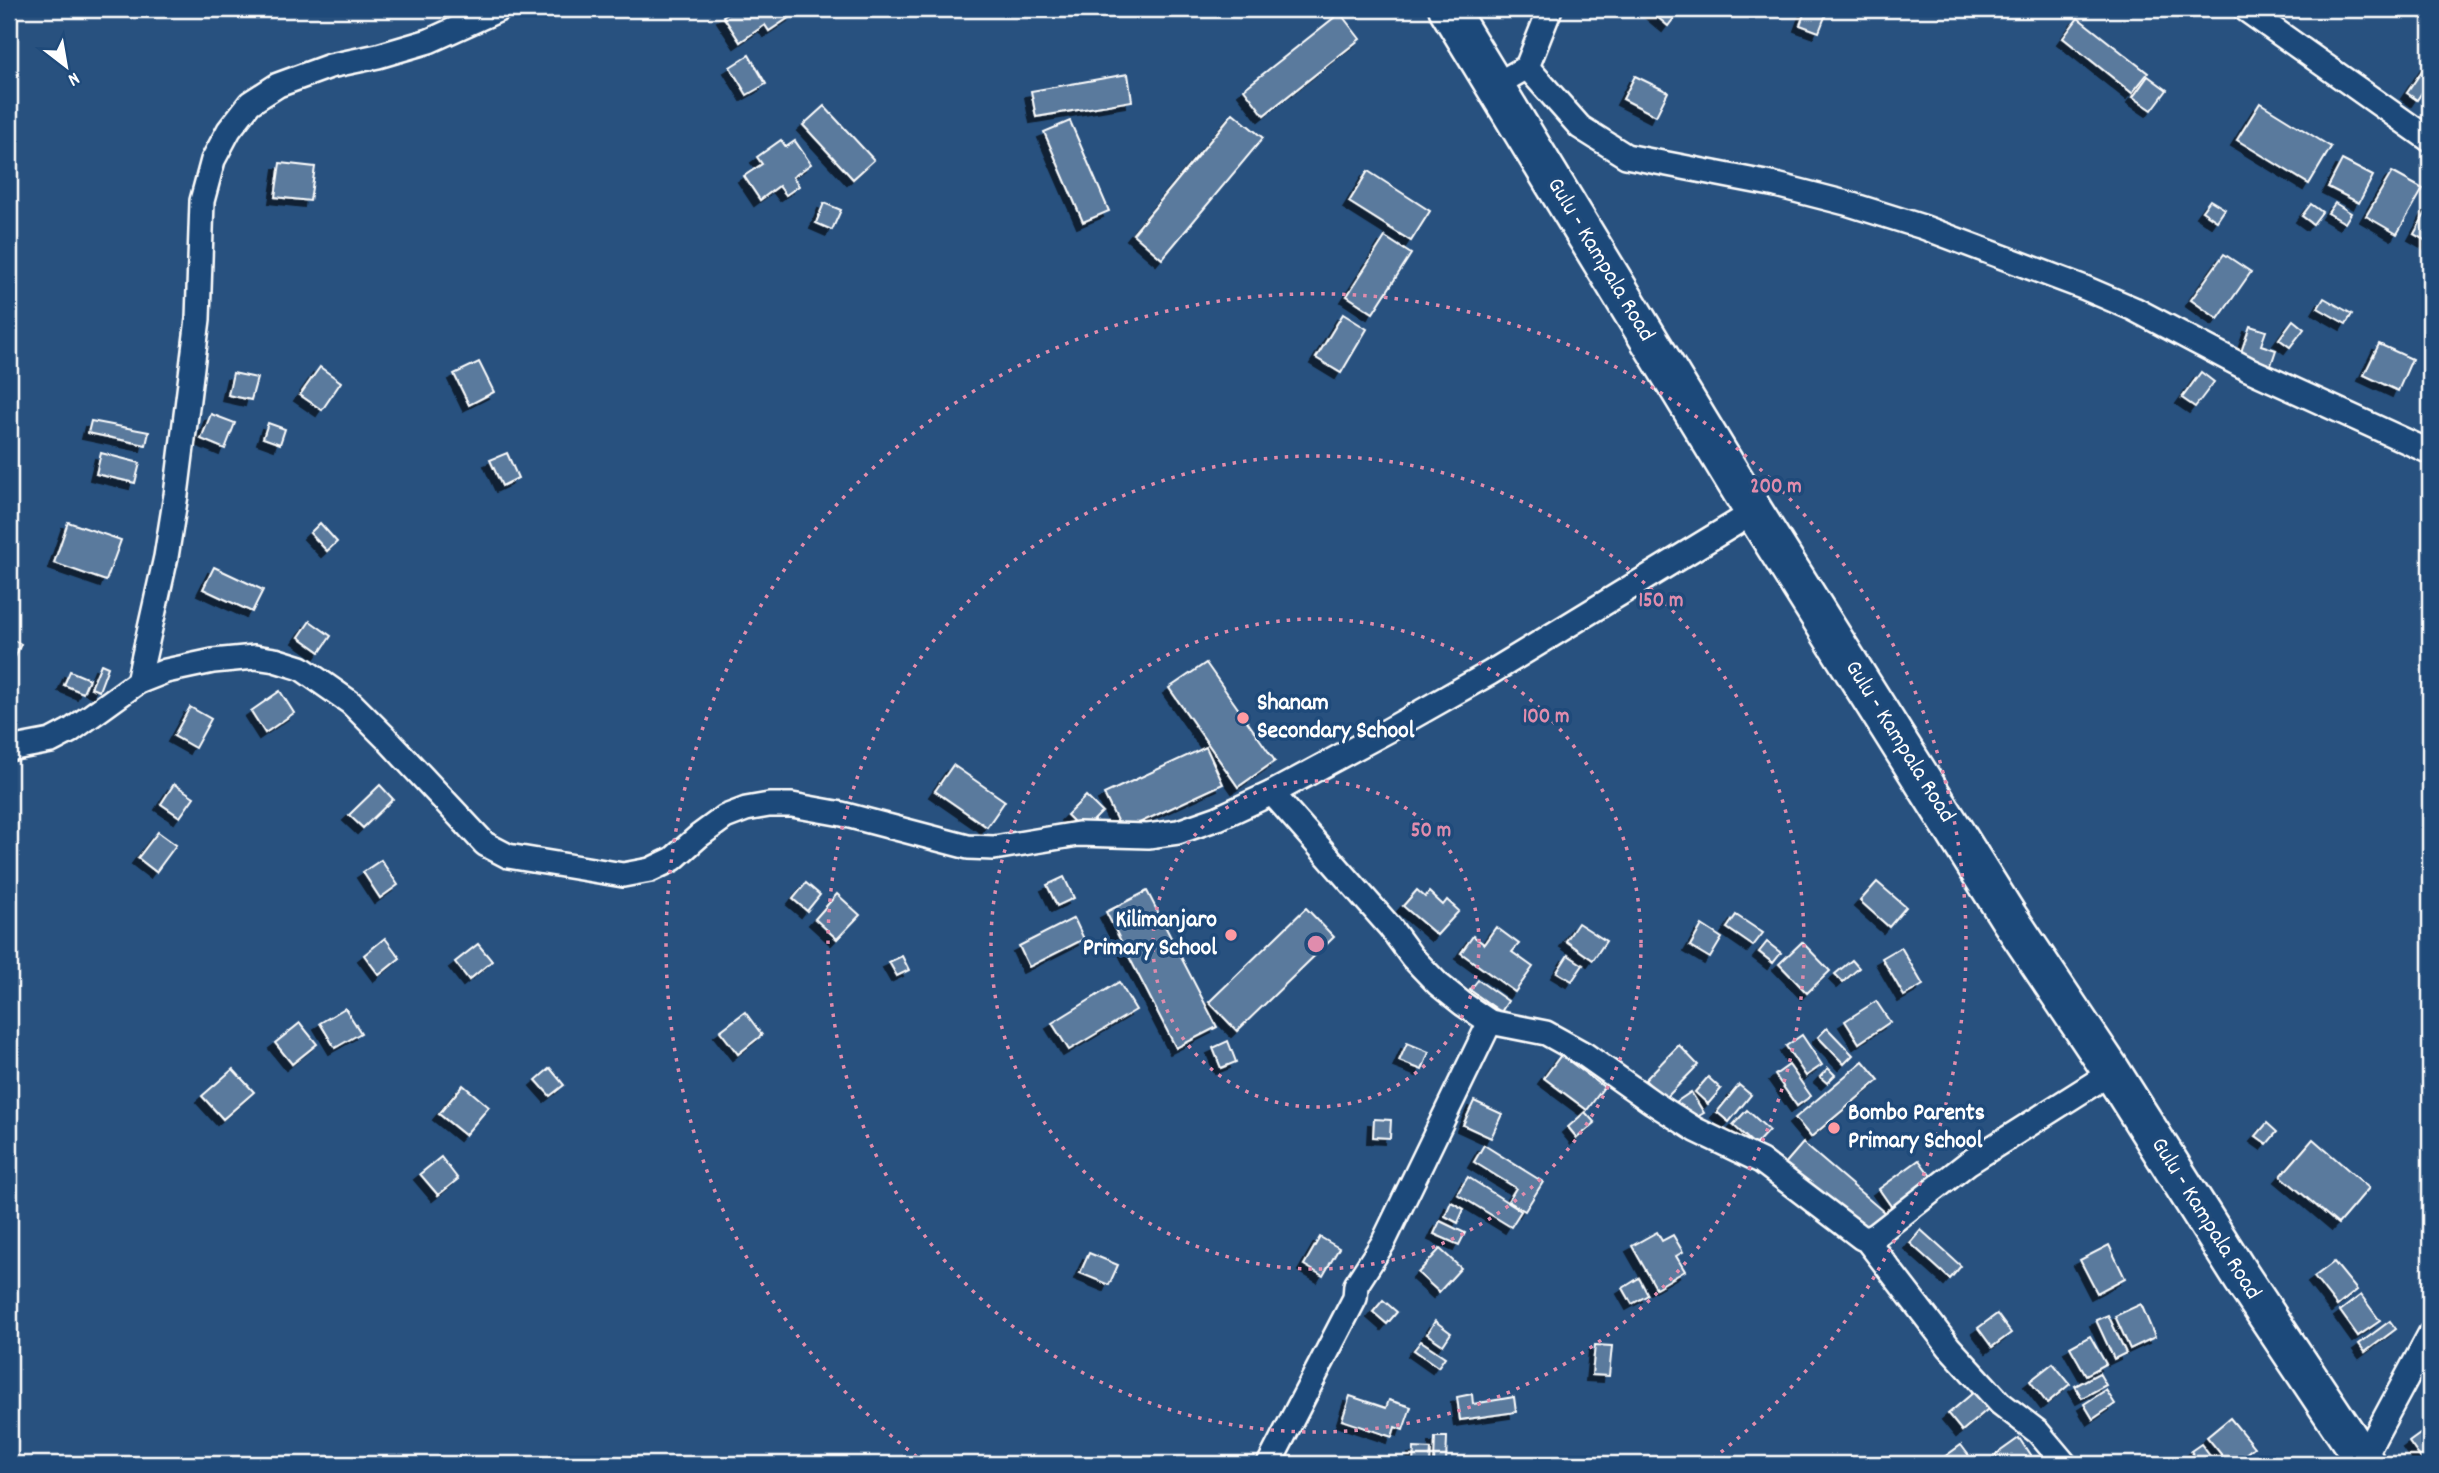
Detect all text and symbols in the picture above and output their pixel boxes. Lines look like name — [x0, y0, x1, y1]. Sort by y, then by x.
north arrow — [32, 32, 102, 102]
text: N — [62, 64, 84, 92]
street label: Gulu - Kampala Road — [1537, 171, 1663, 349]
text: 200 m — [1750, 473, 1802, 503]
text: 150 m — [1638, 587, 1684, 617]
street label: Gulu - Kampala Road — [1835, 654, 1963, 830]
place label: Shanam Secondary School — [1257, 687, 1415, 749]
text: 100 m — [1523, 703, 1569, 733]
marker: Shanam Secondary School — [1235, 710, 1251, 726]
text: 50 m — [1411, 817, 1451, 847]
place label: Kilimanjaro Primary School — [1083, 904, 1217, 966]
marker: Kilimanjaro Primary School — [1223, 927, 1239, 943]
centre of rings — [1304, 932, 1328, 956]
place label: Bombo Parents Primary School — [1848, 1097, 1985, 1159]
marker: Bombo Parents Primary School — [1826, 1120, 1842, 1136]
street label: Gulu - Kampala Road — [2141, 1131, 2269, 1307]

